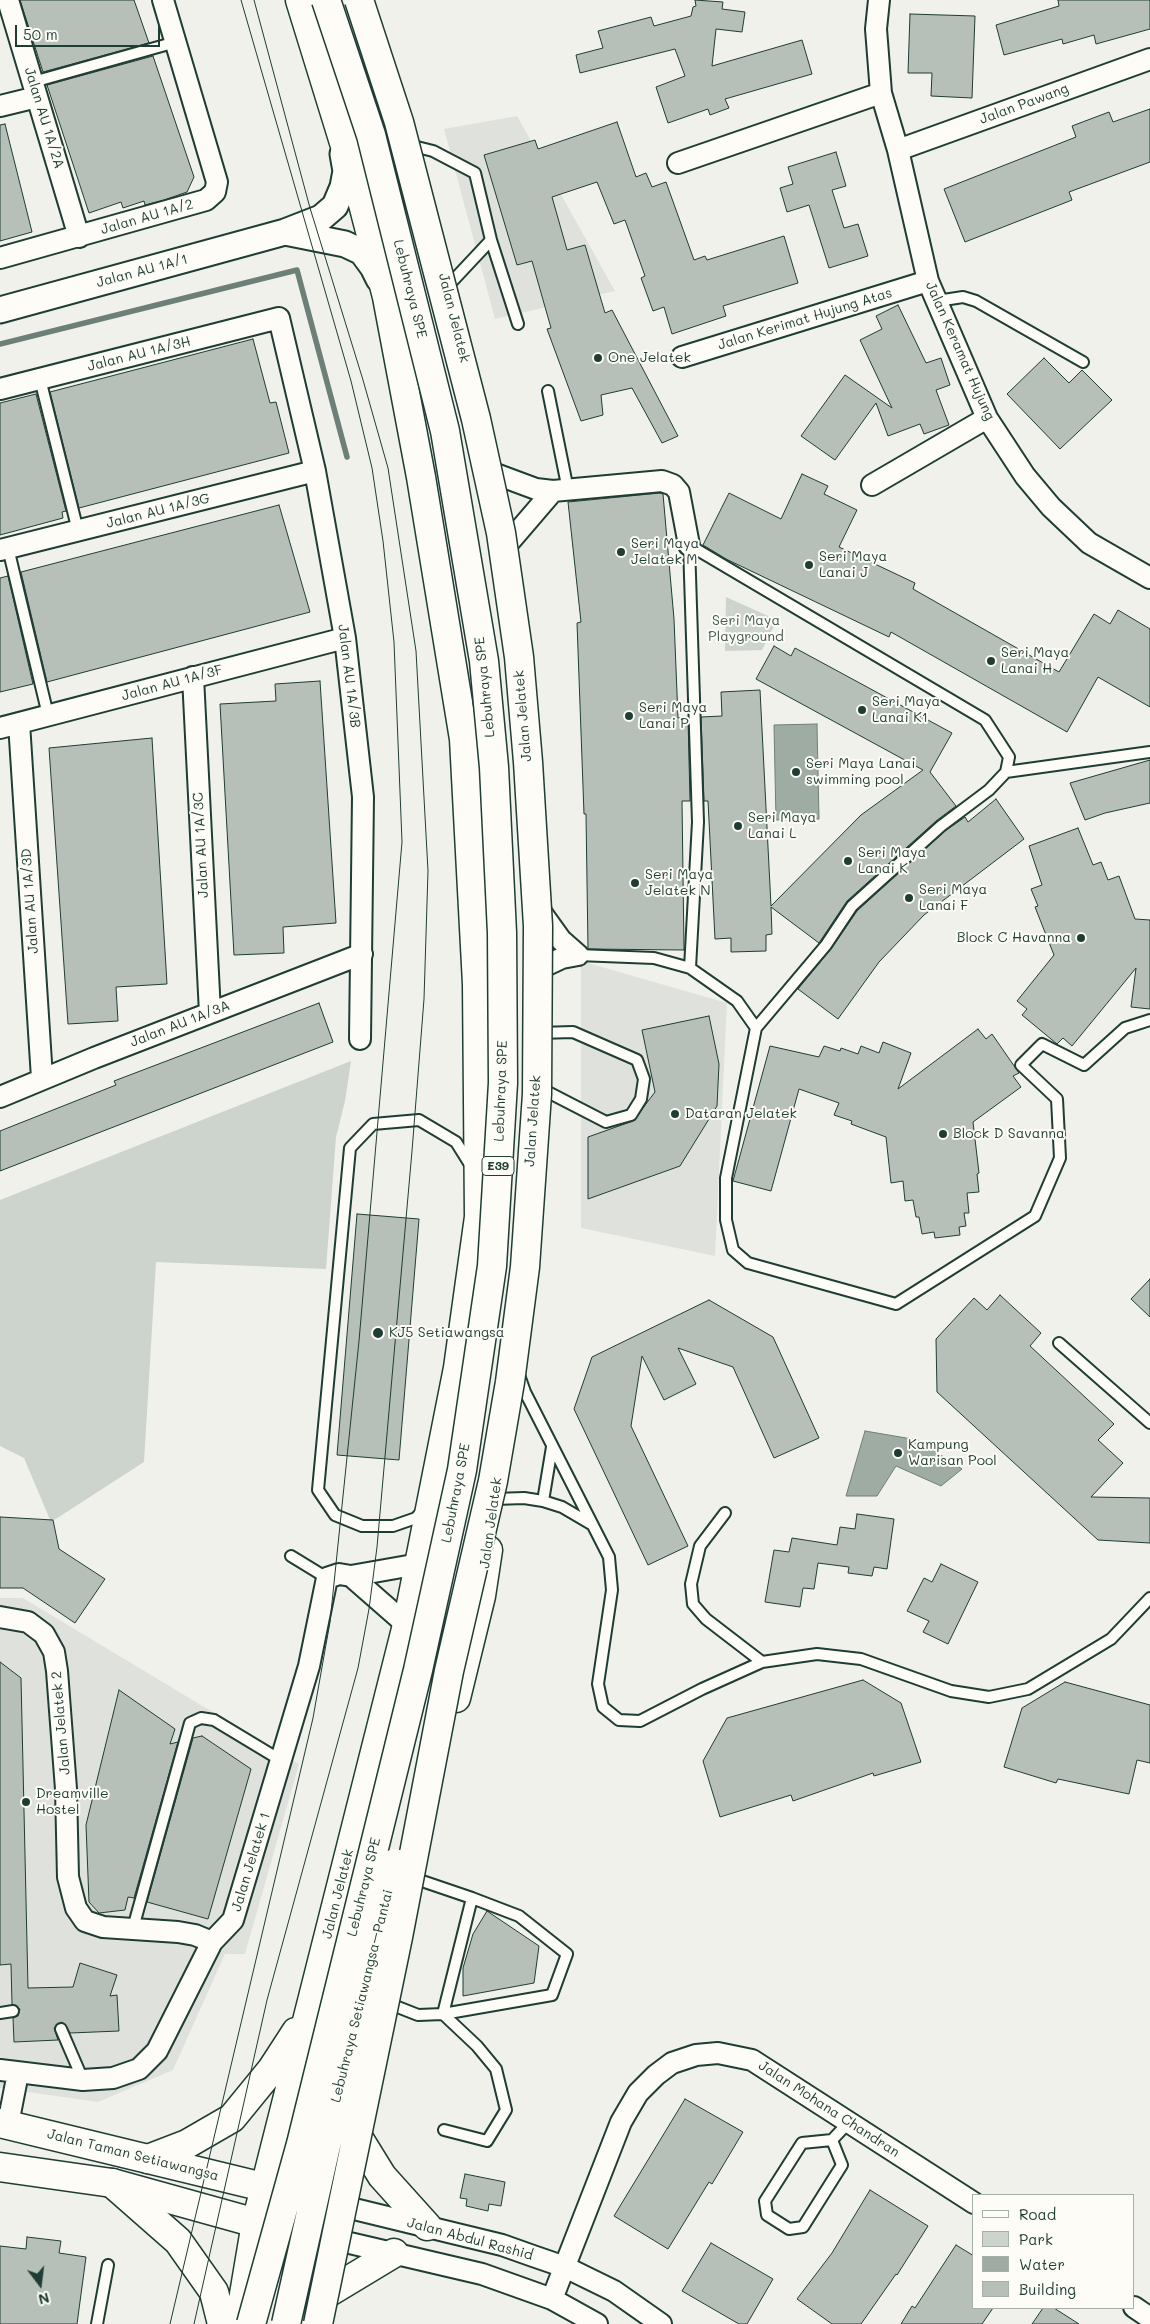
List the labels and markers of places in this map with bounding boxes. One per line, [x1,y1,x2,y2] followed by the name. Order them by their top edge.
[608,350,691,366] place label: One Jelatek
[592,352,604,364] marker: One Jelatek
[631,536,699,568] place label: Seri Maya Jelatek M
[615,546,627,558] marker: Seri Maya Jelatek M
[819,549,887,582] place label: Seri Maya Lanai J
[803,559,815,571] marker: Seri Maya Lanai J
[1001,645,1069,678] place label: Seri Maya Lanai H
[985,655,997,667] marker: Seri Maya Lanai H
[872,694,940,726] place label: Seri Maya Lanai K1
[639,700,707,732] place label: Seri Maya Lanai P
[856,704,868,716] marker: Seri Maya Lanai K1
[623,710,635,722] marker: Seri Maya Lanai P
[806,756,916,789] place label: Seri Maya Lanai swimming pool
[790,766,802,778] marker: Seri Maya Lanai swimming pool
[748,810,816,842] place label: Seri Maya Lanai L
[732,820,744,832] marker: Seri Maya Lanai L
[858,845,926,878] place label: Seri Maya Lanai K
[842,855,854,867] marker: Seri Maya Lanai K
[645,867,713,900] place label: Seri Maya Jelatek N
[629,877,641,889] marker: Seri Maya Jelatek N
[919,882,987,914] place label: Seri Maya Lanai F
[903,892,915,904] marker: Seri Maya Lanai F
[957,930,1071,946] place label: Block C Havanna
[1075,932,1087,944] marker: Block C Havanna
[685,1106,797,1122] place label: Dataran Jelatek
[669,1108,681,1120] marker: Dataran Jelatek
[953,1126,1065,1142] place label: Block D Savanna
[937,1128,949,1140] marker: Block D Savanna
[389,1325,505,1341] place label: KJ5 Setiawangsa
[371,1326,385,1340] marker: KJ5 Setiawangsa
[908,1437,997,1470] place label: Kampung Warisan Pool
[892,1447,904,1459] marker: Kampung Warisan Pool
[36,1786,109,1818] place label: Dreamville Hostel
[20,1796,32,1808] marker: Dreamville Hostel

